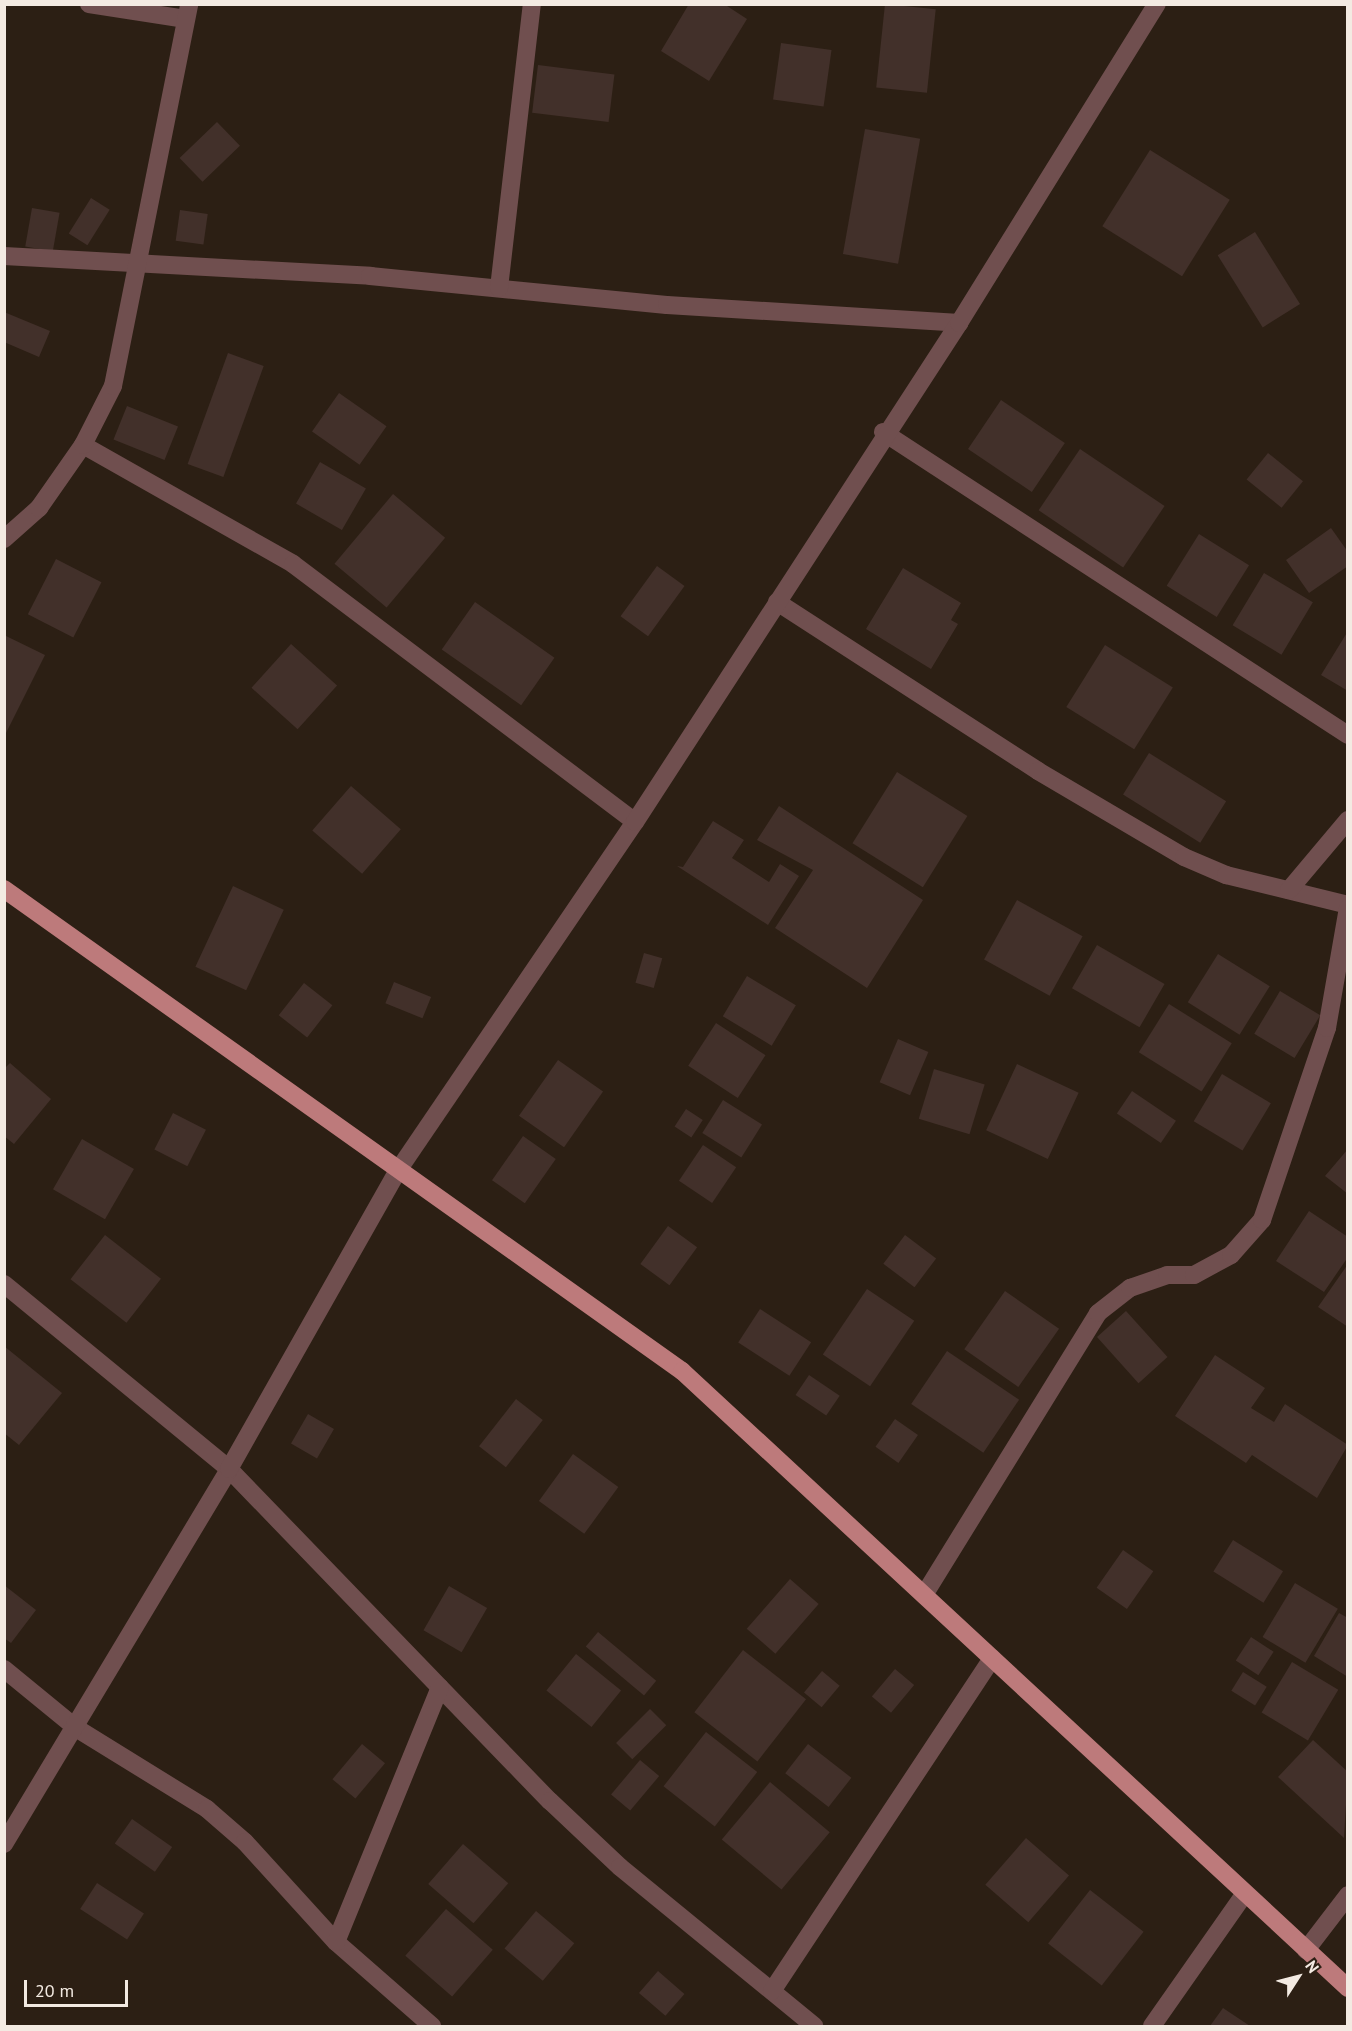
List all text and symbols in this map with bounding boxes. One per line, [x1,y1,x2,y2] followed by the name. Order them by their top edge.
[1268,1947,1328,2007] north arrow
[1301,1956,1324,1977] text: N
[27,1968,130,2006] scale bar
[35,1979,74,2002] text: 20 m

